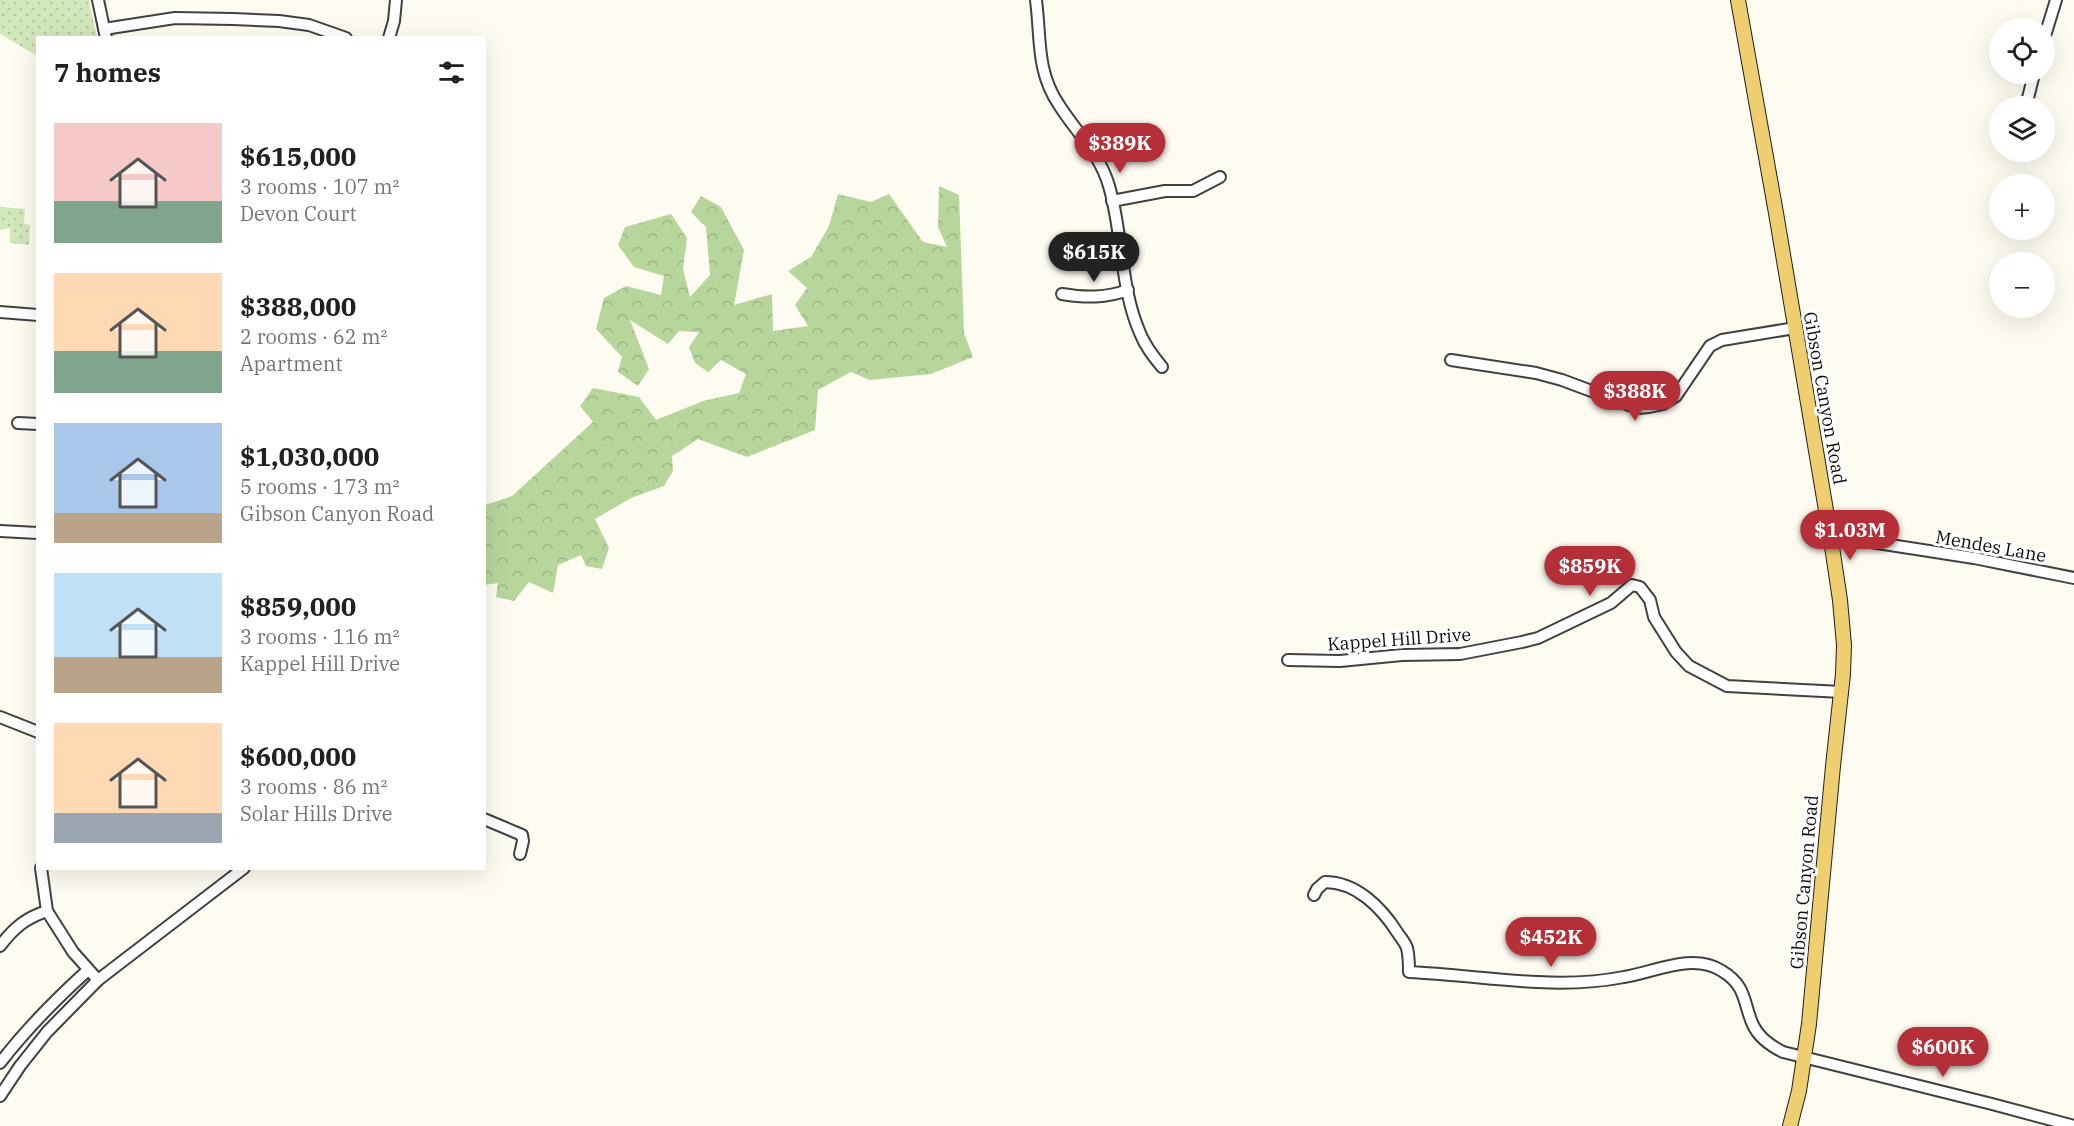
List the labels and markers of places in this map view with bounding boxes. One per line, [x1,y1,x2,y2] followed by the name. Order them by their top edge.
[1078,123,1162,174] pin: $389K
[1052,232,1136,283] pin: $615K
[1593,371,1677,422] pin: $388K
[1801,510,1899,561] pin: $1.03M
[1548,546,1632,597] pin: $859K
[1509,917,1593,968] pin: $452K
[1901,1027,1985,1078] pin: $600K

